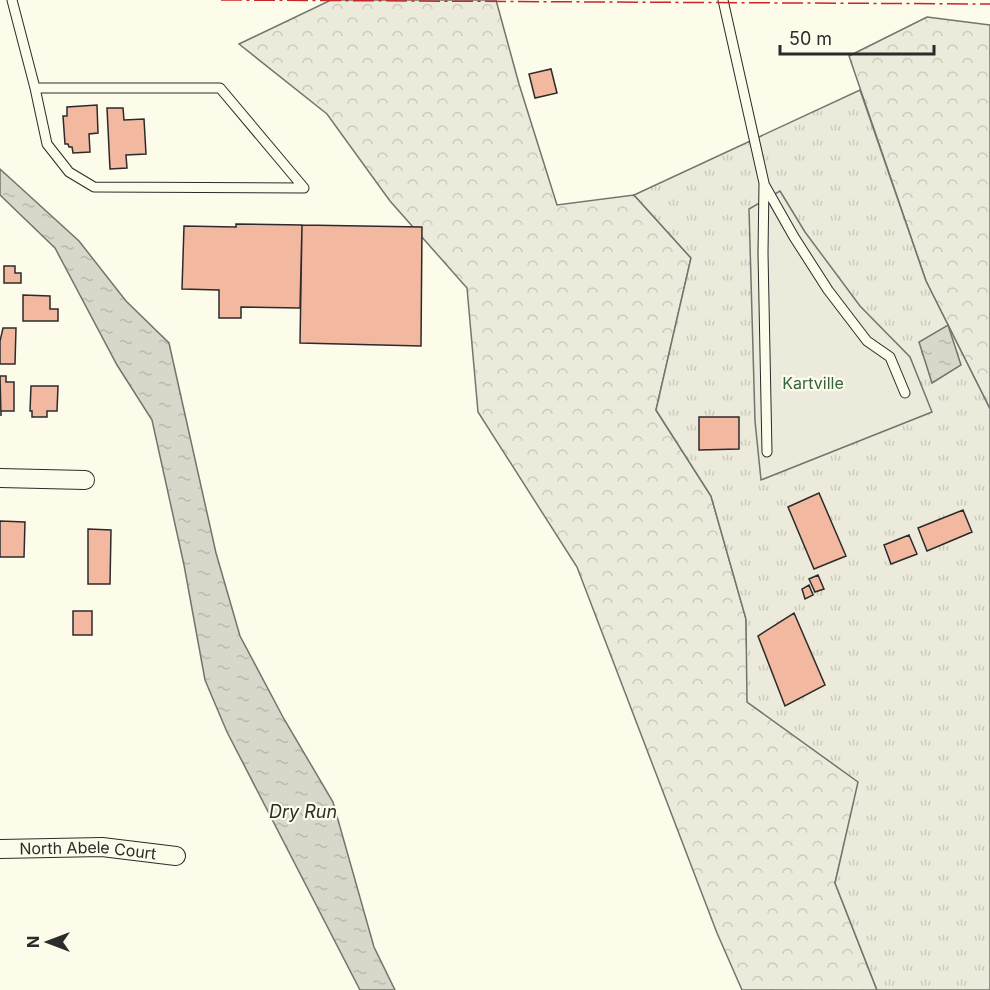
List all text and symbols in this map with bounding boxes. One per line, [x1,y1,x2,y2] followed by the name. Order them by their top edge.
[780,18,934,56] scale bar
[789,28,832,49] text: 50 m
[782,373,844,393] park label: Kartville
[269,801,337,822] water label: Dry Run
[19,837,157,864] street label: North Abele Court
[18,912,78,972] north arrow
[23,936,43,948] text: N

